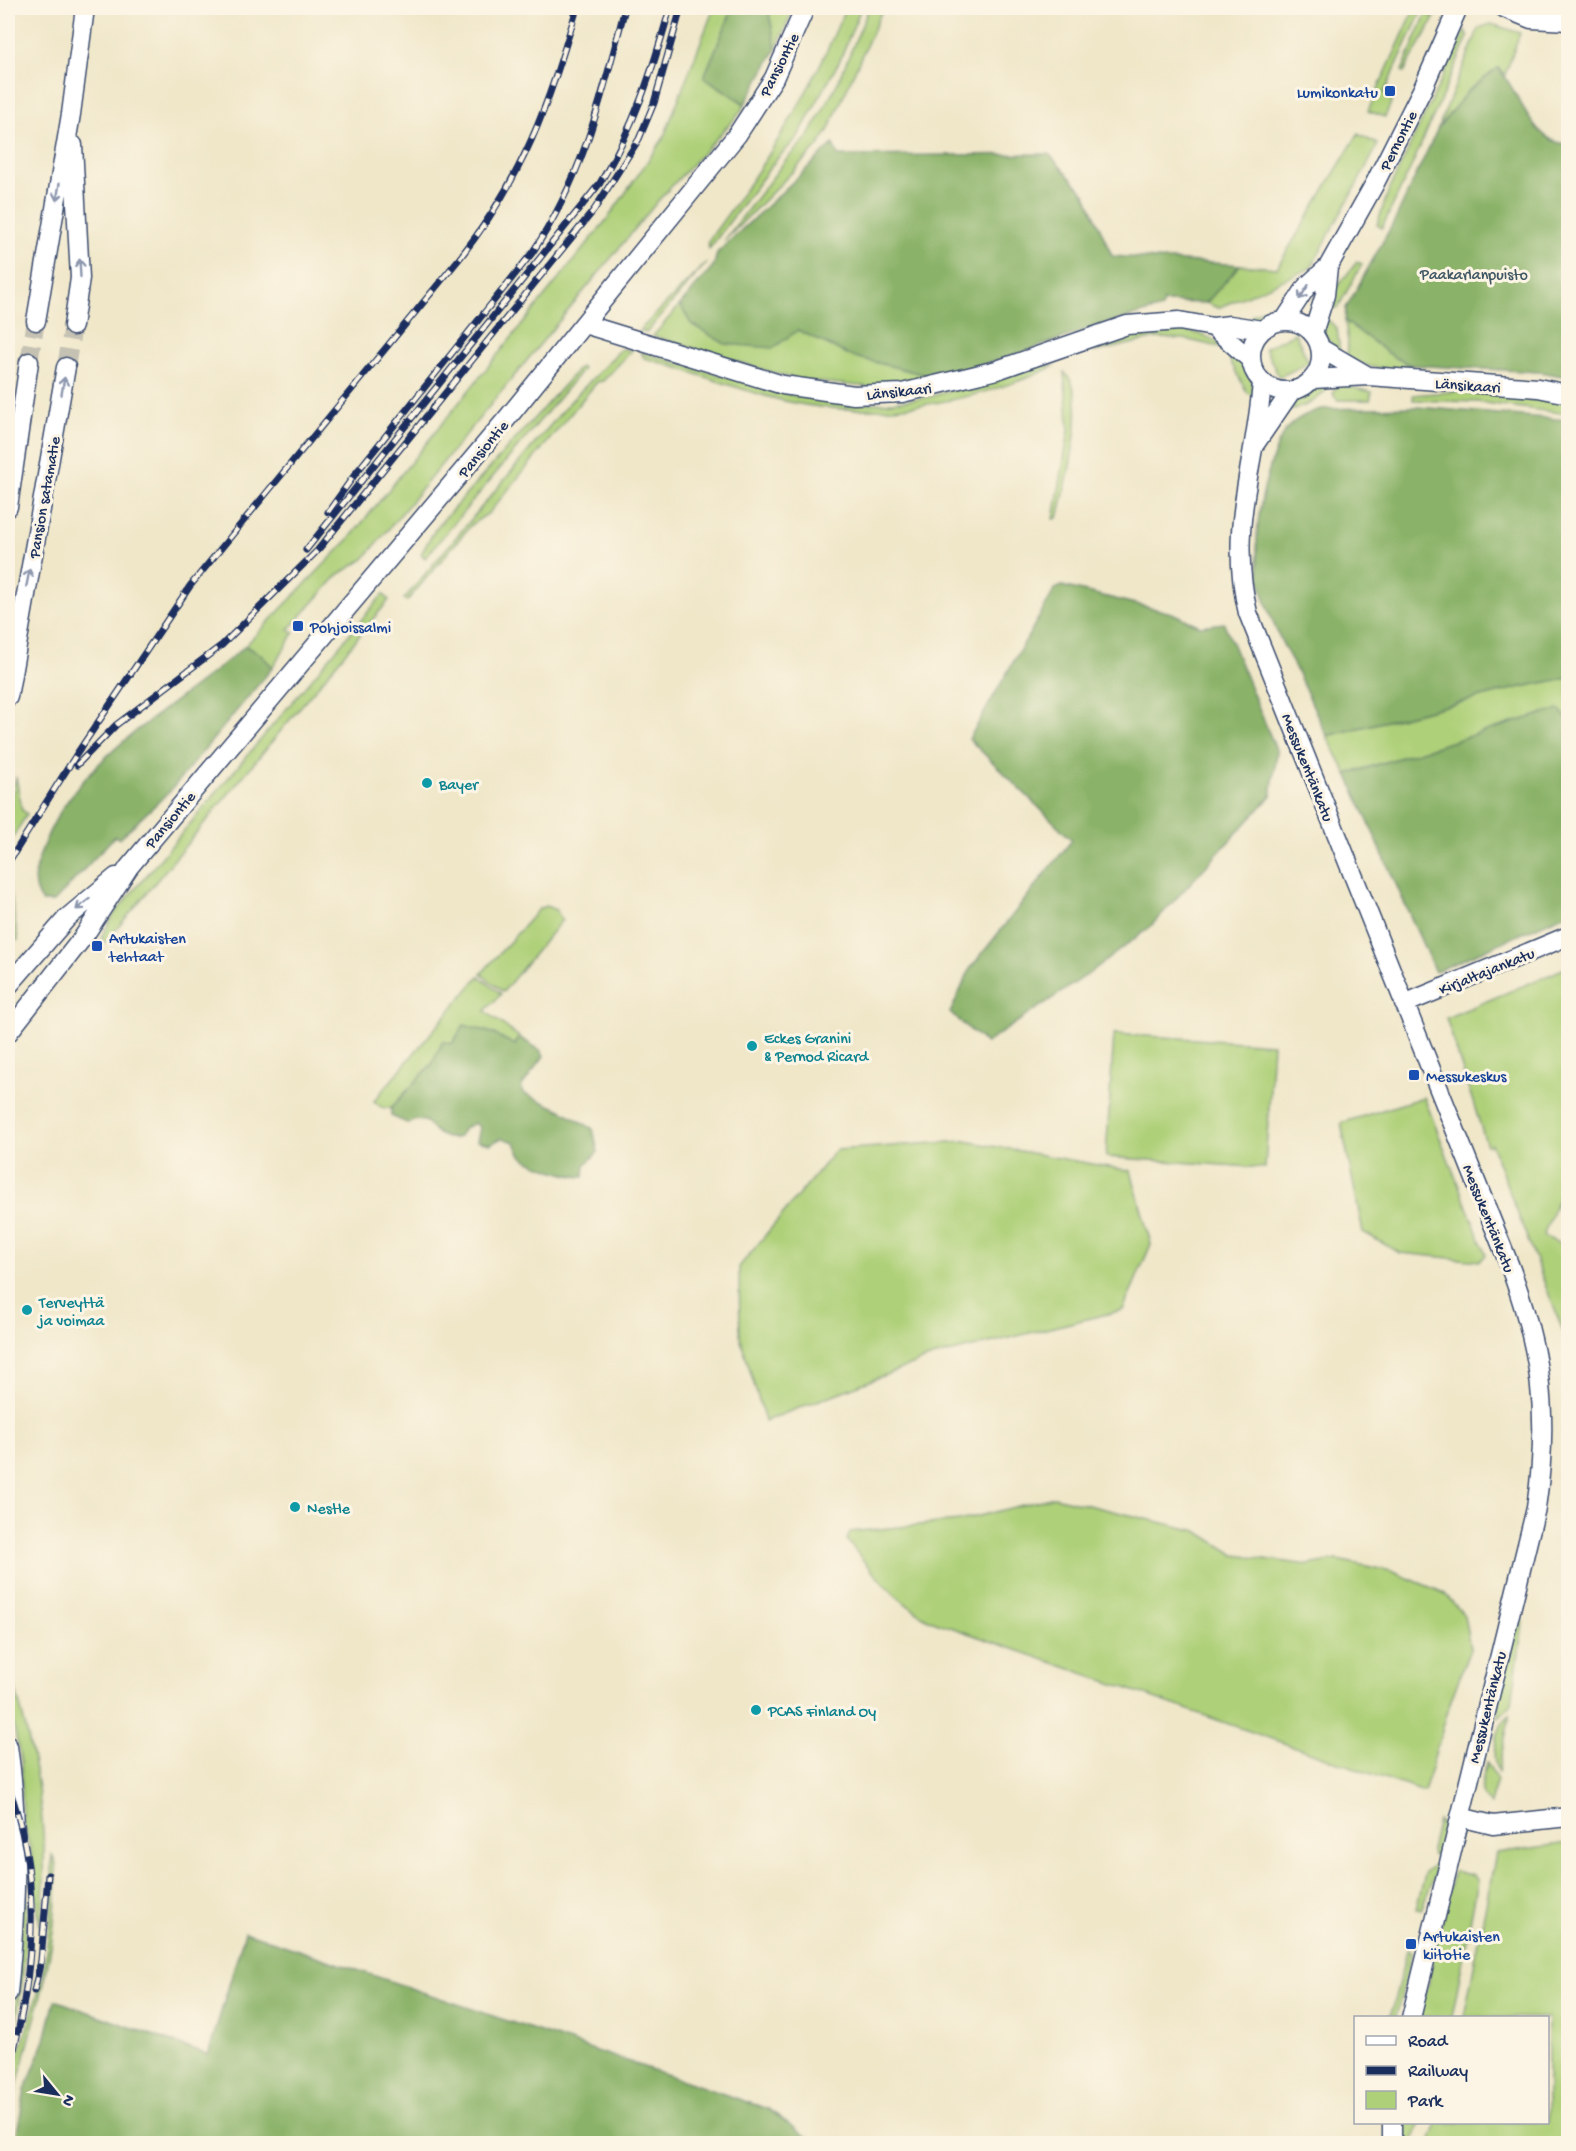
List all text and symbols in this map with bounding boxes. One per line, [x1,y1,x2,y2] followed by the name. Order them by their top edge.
[757,30,806,101] street label: Pansiontie
[1383,84,1397,98] marker: Lumikonkatu
[1297,85,1378,104] place label: Lumikonkatu
[1377,108,1424,176] street label: Pernontie
[52,182,63,201] one-way arrow
[74,258,85,278] one-way arrow
[1419,267,1528,286] park label: Paakarlanpuisto
[1298,284,1310,300] one-way arrow
[58,376,69,396] one-way arrow
[1434,376,1501,399] street label: Länsikaari
[866,381,933,406] street label: Länsikaari
[455,417,515,483] street label: Pansiontie
[26,435,67,561] street label: Pansion satamatie
[23,568,34,588] one-way arrow
[291,619,305,633] marker: Pohjoissalmi
[309,620,391,639] place label: Pohjoissalmi
[1275,712,1336,826] street label: Messukentänkatu
[420,776,434,790] marker: Bayer
[438,777,479,796] place label: Bayer
[142,788,202,854] street label: Pansiontie
[75,898,91,911] one-way arrow
[108,931,186,968] place label: Artukaisten tehtaat
[90,939,104,953] marker: Artukaisten tehtaat
[1437,945,1538,1001] street label: Kirjaltajankatu
[764,1031,870,1068] place label: Eckes Granini & Pernod Ricard
[745,1039,759,1053] marker: Eckes Granini & Pernod Ricard
[1407,1068,1421,1082] marker: Messukeskus
[1426,1069,1508,1088] place label: Messukeskus
[1456,1163,1517,1277] street label: Messukentänkatu
[36,1295,105,1332] place label: Terveyttä ja voimaa
[20,1303,34,1317] marker: Terveyttä ja voimaa
[288,1500,302,1514] marker: Nestle
[307,1501,351,1520] place label: Nestle
[1466,1649,1513,1766] street label: Messukentänkatu
[749,1703,763,1717] marker: PCAS Finland Oy
[767,1704,876,1723] place label: PCAS Finland Oy
[1423,1929,1500,1966] place label: Artukaisten kiitotie
[1404,1937,1418,1951] marker: Artukaisten kiitotie
[1354,2016,1549,2124] legend
[1408,2032,1449,2053] text: Road
[1408,2062,1468,2083] text: Railway
[27,2064,87,2124] north arrow
[56,2090,78,2109] text: N
[1407,2092,1444,2113] text: Park

